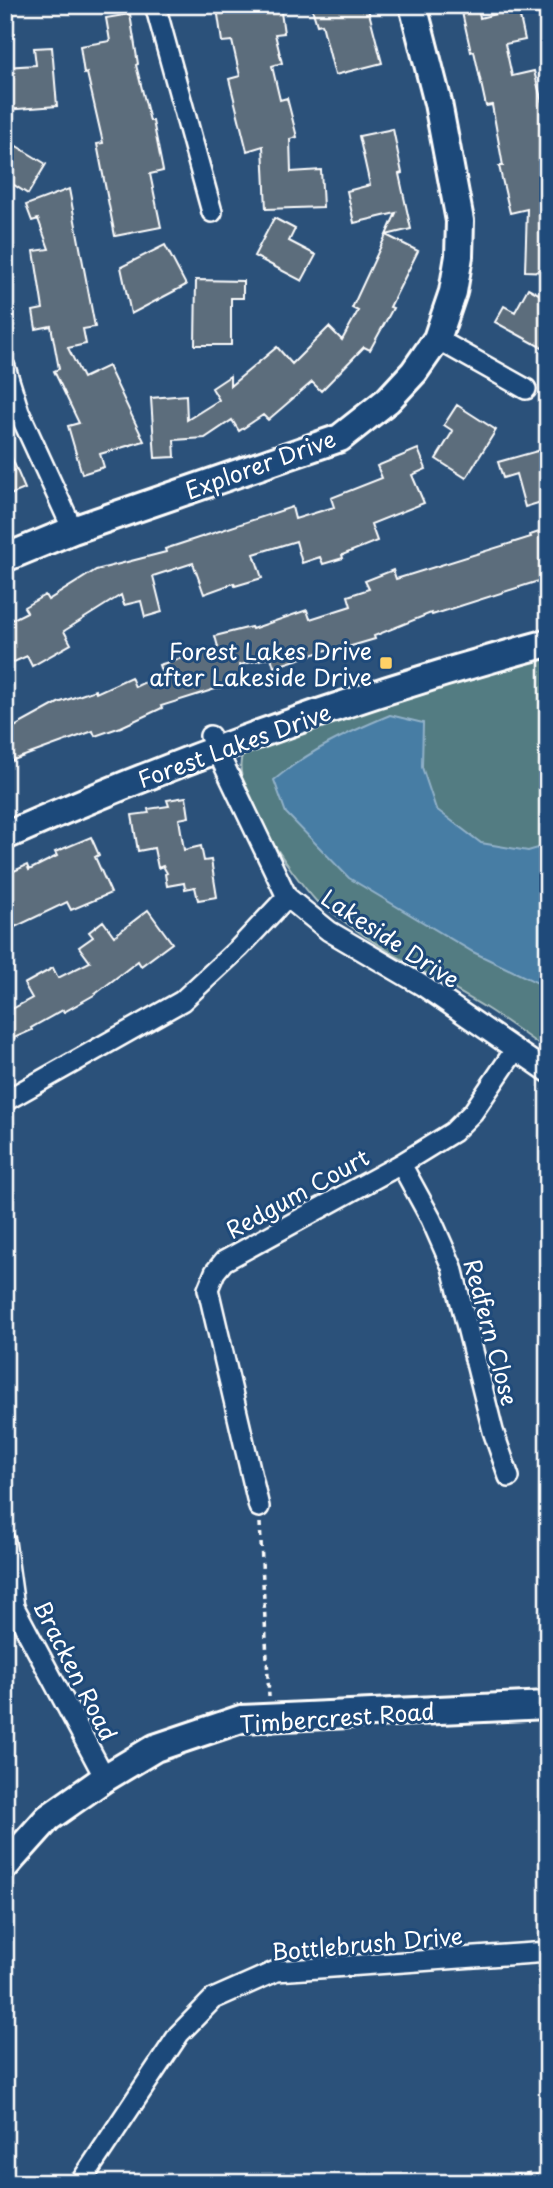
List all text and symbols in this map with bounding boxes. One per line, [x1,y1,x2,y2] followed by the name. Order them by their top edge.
[180,421,340,507] street label: Explorer Drive
[149,633,372,694] place label: Forest Lakes Drive after Lakeside Drive
[378,655,394,671] marker: Forest Lakes Drive after Lakeside Drive
[132,694,336,796] street label: Forest Lakes Drive
[315,880,467,996] street label: Lakeside Drive
[219,1139,375,1247] street label: Redgum Court
[456,1255,528,1409] street label: Redfern Close
[25,1593,127,1747] street label: Bracken Road
[238,1693,436,1741] street label: Timbercrest Road
[270,1917,464,1969] street label: Bottlebrush Drive

